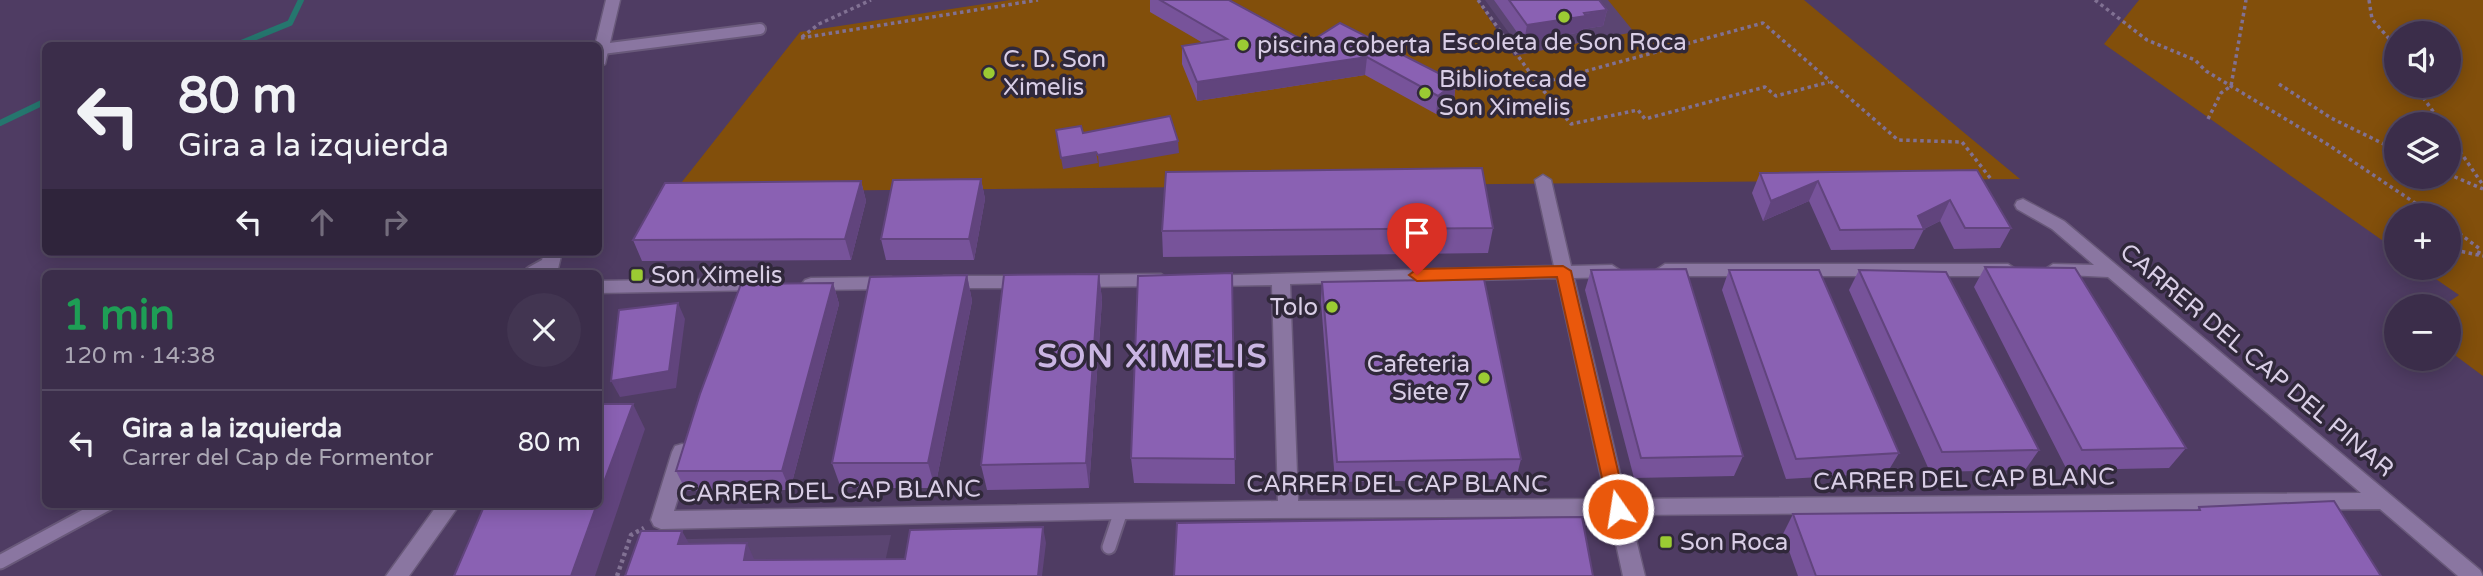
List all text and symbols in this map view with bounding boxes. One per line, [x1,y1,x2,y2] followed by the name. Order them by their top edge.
[1556,9,1572,25] marker: Escoleta de Son Roca
[2384,21,2461,371] map controls
[2384,21,2461,98] button: sound
[1441,28,1687,57] place label: Escoleta de Son Roca
[1257,31,1431,60] place label: piscina coberta
[1235,37,1251,53] marker: piscina coberta
[1003,45,1106,102] place label: C. D. Son Ximelis
[981,65,997,81] marker: C. D. Son Ximelis
[1439,65,1587,122] place label: Biblioteca de Son Ximelis
[178,67,297,126] text: 80 m
[63,70,154,161] icon: left
[1417,85,1433,101] marker: Biblioteca de Son Ximelis
[2384,112,2461,189] button: layers
[178,127,449,165] text: Gira a la izquierda
[230,203,268,241] icon: left
[303,203,341,241] icon: ahead
[376,203,414,241] icon: right
[1387,203,1447,275] pin
[2384,203,2461,280] button: +
[1398,214,1436,252] icon: arrive
[2114,237,2399,483] street label: CARRER DEL CAP DEL PINAR
[651,261,782,290] place label: Son Ximelis
[629,267,645,283] marker: Son Ximelis
[63,290,175,341] text: 1 min
[507,293,581,367] button: close
[1270,293,1318,322] place label: Tolo
[2384,294,2461,371] button: −
[1324,299,1340,315] marker: Tolo
[1038,338,1268,376] district label: SON XIMELIS
[63,342,215,370] text: 120 m · 14:38
[1367,350,1470,407] place label: Cafeteria Siete 7
[1476,370,1492,386] marker: Cafeteria Siete 7
[122,413,342,444] text: Gira a la izquierda
[63,424,101,462] icon: left
[518,427,581,458] text: 80 m
[122,444,433,472] text: Carrer del Cap de Formentor
[1813,462,2115,497] street label: CARRER DEL CAP BLANC
[1246,470,1548,499] street label: CARRER DEL CAP BLANC
[1581,472,1655,546] position arrow
[679,474,981,509] street label: CARRER DEL CAP BLANC
[1680,528,1788,557] place label: Son Roca
[1658,534,1674,550] marker: Son Roca

